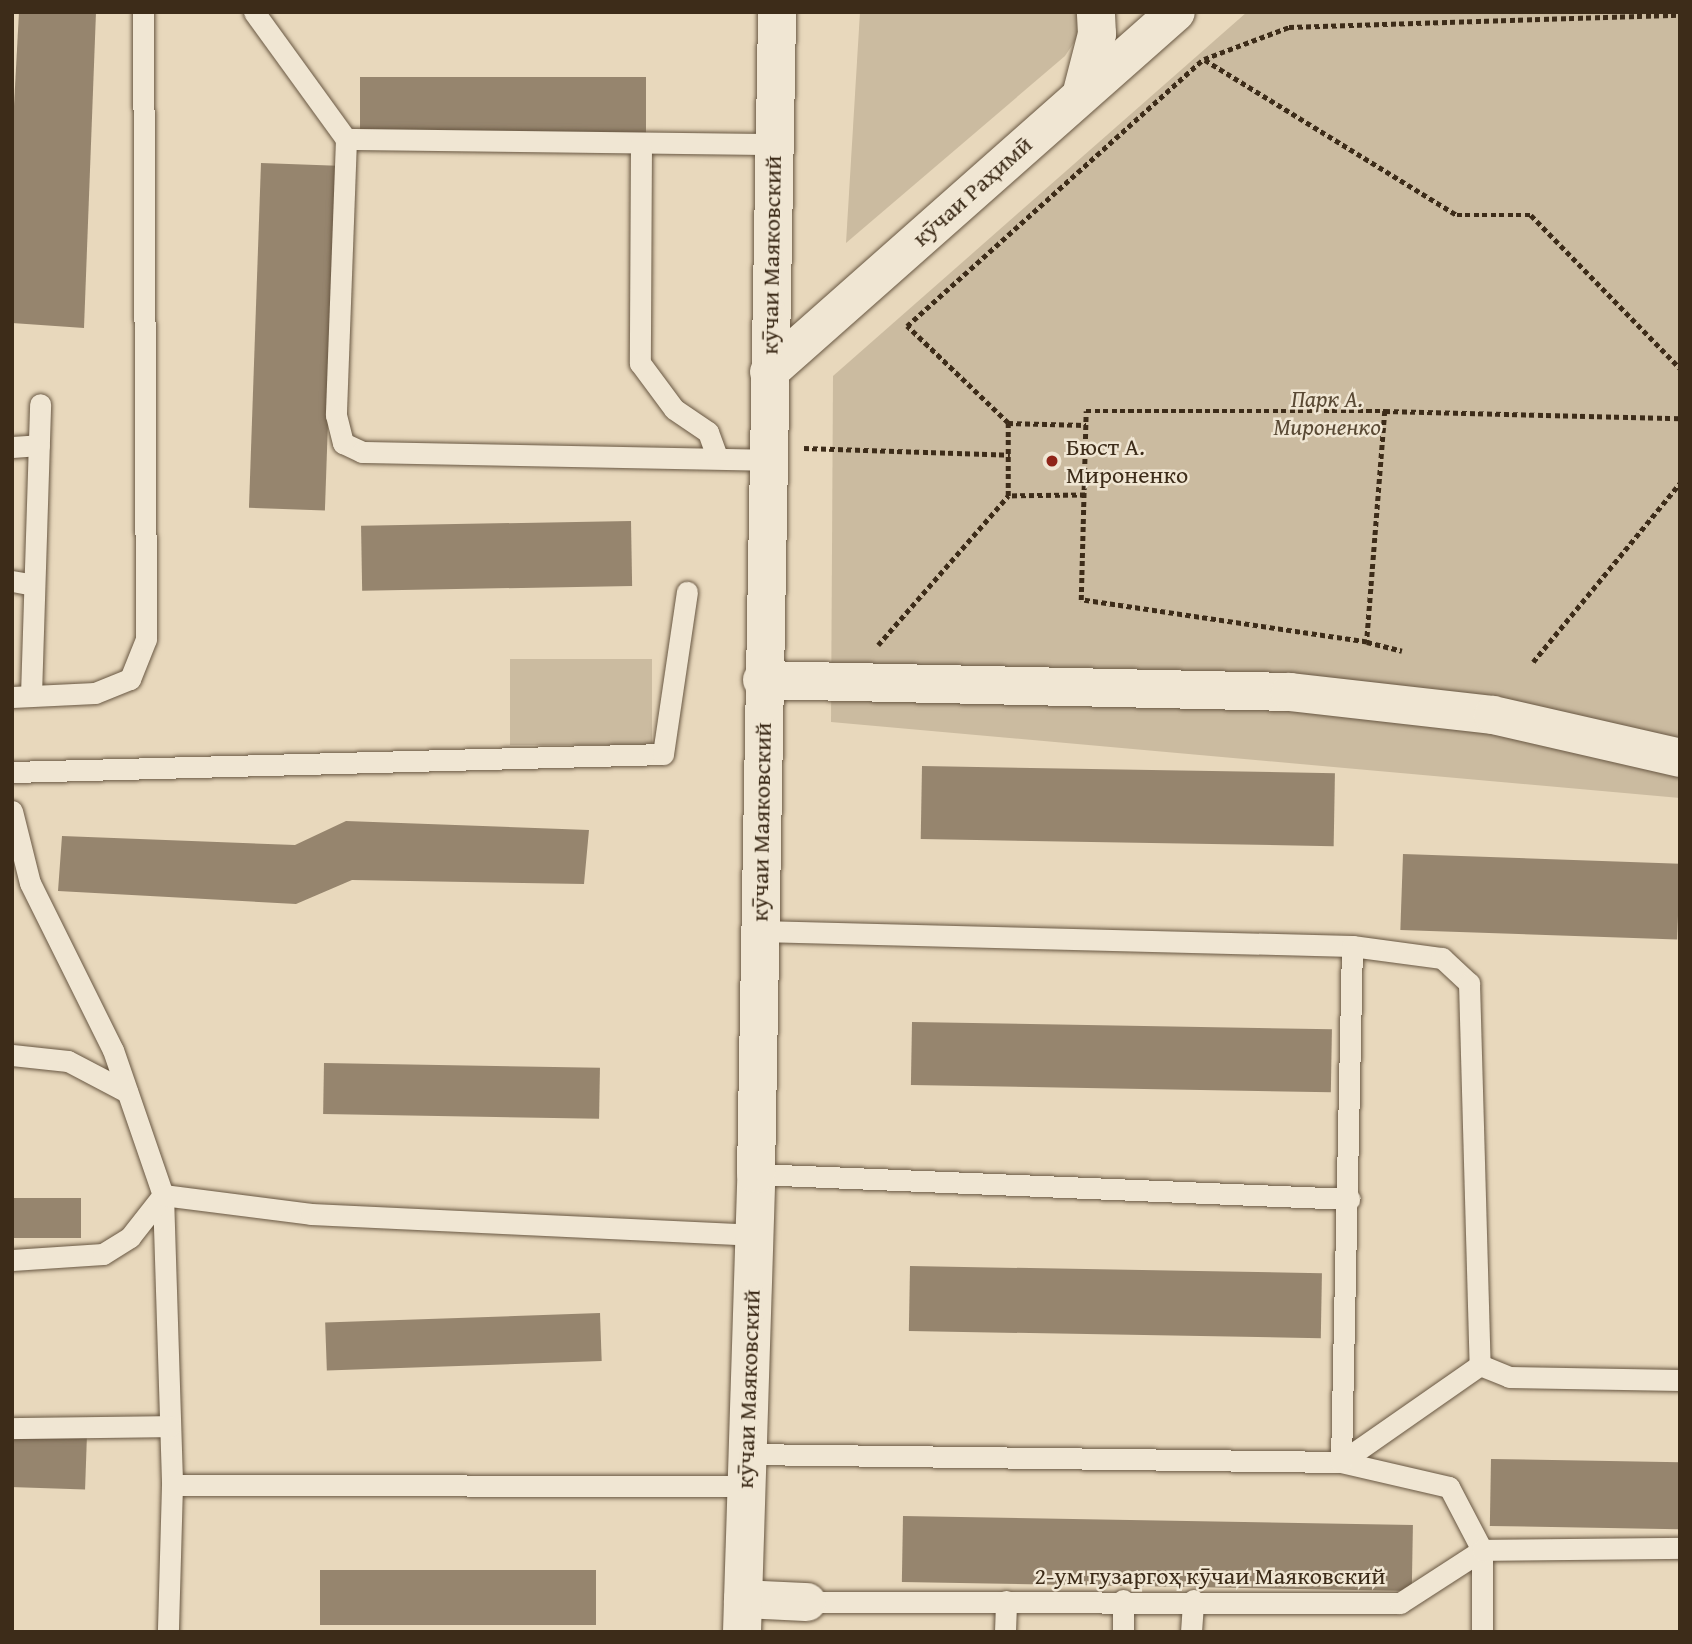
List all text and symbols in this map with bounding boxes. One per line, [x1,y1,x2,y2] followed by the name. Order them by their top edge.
[906,130,1038,252] street label: кӯчаи Раҳимӣ
[755,155,787,355] street label: кӯчаи Маяковский
[1273,385,1381,441] park label: Парк А. Мироненко
[1066,433,1188,489] place label: Бюст А. Мироненко
[1044,453,1060,469] marker: Бюст А. Мироненко
[745,722,777,922] street label: кӯчаи Маяковский
[730,1289,766,1489] street label: кӯчаи Маяковский
[1034,1562,1386,1590] street label: 2-ум гузаргоҳ кӯчаи Маяковский

